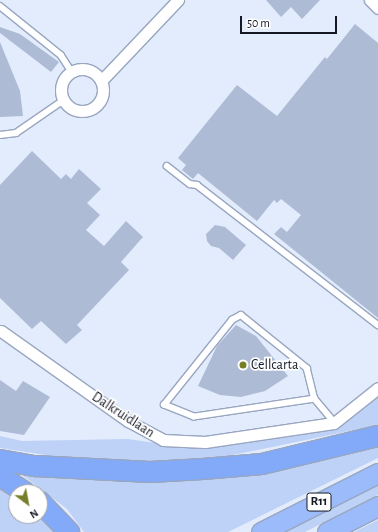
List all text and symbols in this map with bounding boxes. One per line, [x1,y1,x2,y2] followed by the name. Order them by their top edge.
[242,8,339,34] scale bar
[247,17,270,29] text: 50 m
[251,357,298,373] place label: Cellcarta
[238,360,248,370] marker: Cellcarta
[89,389,157,441] street label: Dalkruidlaan
[8,484,48,524] north arrow
[306,491,332,513] road number: R11
[28,507,40,520] text: N

